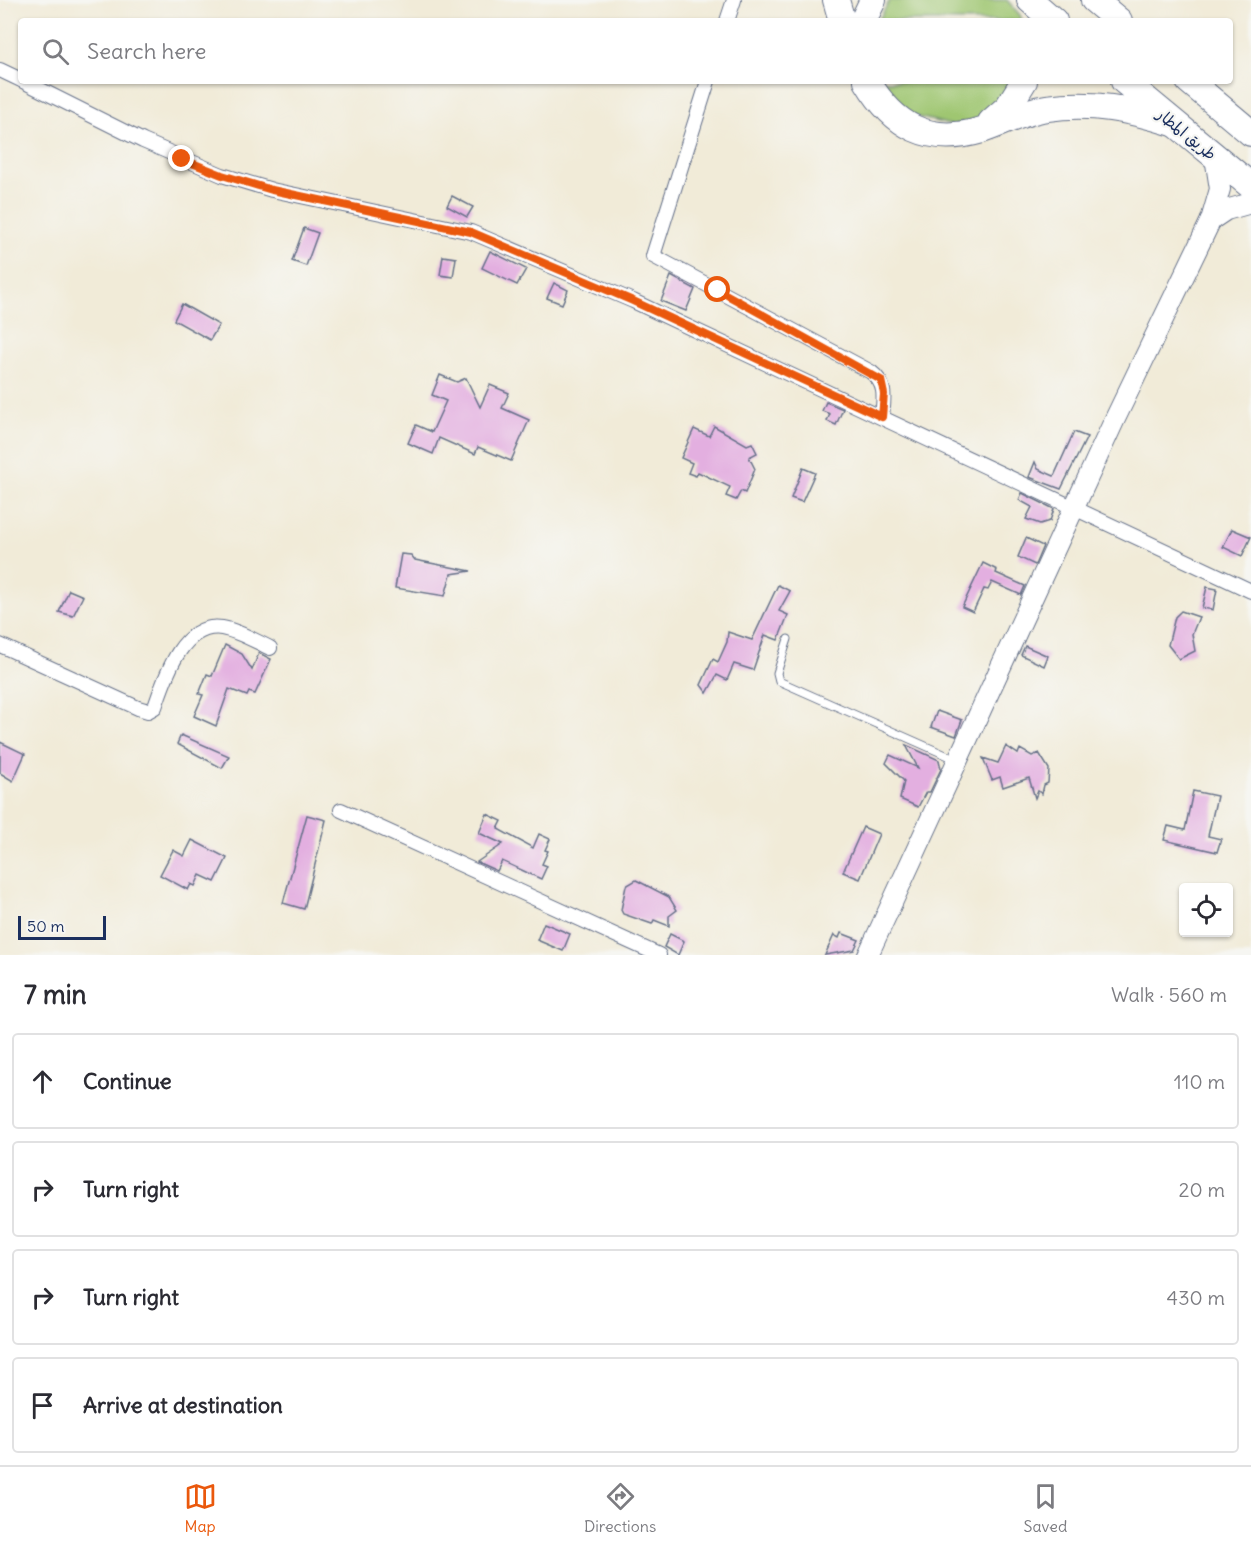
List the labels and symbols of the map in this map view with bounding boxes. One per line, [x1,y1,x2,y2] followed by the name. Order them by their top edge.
[1152,103,1221,164] street label: طريق المطار
[168,145,194,171] route end
[704,276,730,302] route start
[18,913,106,941] scale bar

